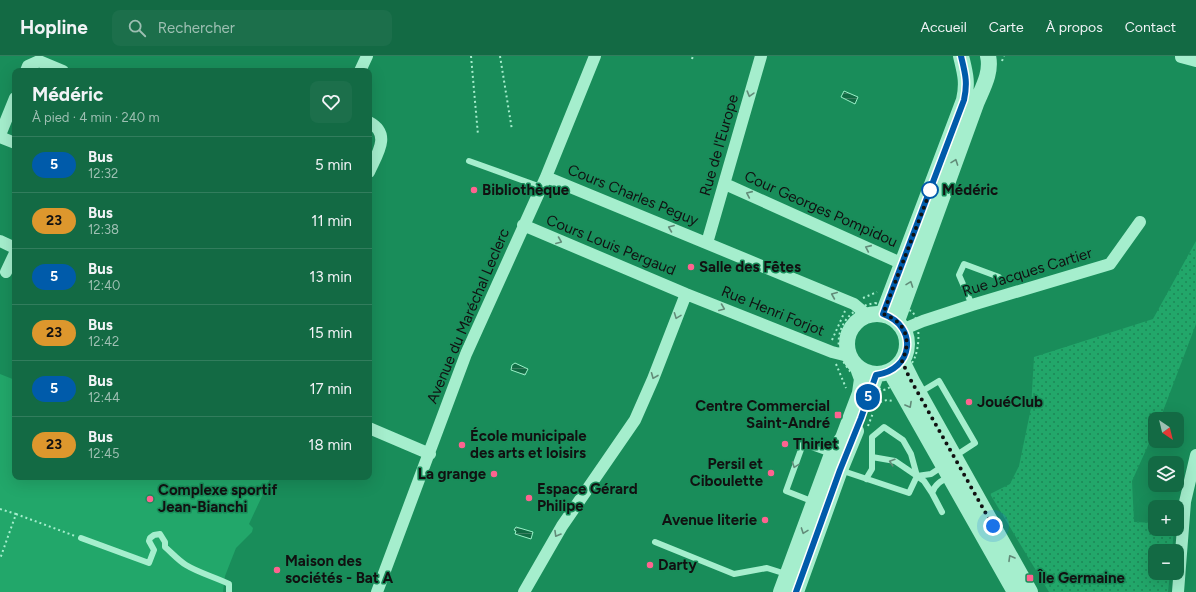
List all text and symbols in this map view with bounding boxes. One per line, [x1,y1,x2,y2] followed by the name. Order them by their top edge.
[112,10,392,46] search box
[20,16,88,39] text: Hopline
[126,17,148,39] icon: search
[158,19,235,37] text: Rechercher
[921,19,967,36] text: Accueil
[989,19,1024,36] text: Carte
[1046,19,1103,36] text: À propos
[1125,19,1176,36] text: Contact
[310,81,352,123] button: heart
[32,83,103,106] text: Médéric
[746,90,755,97] one-way arrow
[696,92,742,198] street label: Rue de l'Europe
[32,110,159,125] text: À pied · 4 min · 240 m
[88,148,113,166] text: Bus
[50,156,58,173] text: 5
[315,156,352,174] text: 5 min
[951,159,959,166] one-way arrow
[565,161,701,230] street label: Cours Charles Peguy
[88,166,118,181] text: 12:32
[742,167,900,251] street label: Cour Georges Pompidou
[482,181,570,199] place label: Bibliothèque
[921,181,939,199] marker: Médéric
[942,181,998,199] place label: Médéric
[469,185,479,195] marker: Bibliothèque
[746,191,753,199] one-way arrow
[88,204,113,222] text: Bus
[544,211,678,279] street label: Cours Louis Pergaud
[46,212,62,229] text: 23
[311,212,352,230] text: 11 min
[88,222,119,237] text: 12:38
[668,224,675,232] one-way arrow
[423,226,513,406] street label: Avenue du Maréchal Leclerc
[556,236,563,244] one-way arrow
[960,244,1094,300] street label: Rue Jacques Cartier
[864,245,872,253] one-way arrow
[699,258,801,276] place label: Salle des Fêtes
[88,260,113,278] text: Bus
[686,262,696,272] marker: Salle des Fêtes
[50,268,58,285] text: 5
[309,268,352,286] text: 13 min
[88,278,120,293] text: 12:40
[905,280,913,287] one-way arrow
[719,282,828,340] street label: Rue Henri Forjot
[830,292,838,300] one-way arrow
[719,304,726,312] one-way arrow
[674,313,682,320] one-way arrow
[88,316,113,334] text: Bus
[46,324,62,341] text: 23
[309,324,352,342] text: 15 min
[88,334,119,349] text: 12:42
[88,372,113,390] text: Bus
[651,372,659,379] one-way arrow
[50,380,58,397] text: 5
[309,380,352,398] text: 17 min
[855,384,881,410] line badge: 5
[864,388,872,405] text: 5
[88,390,120,405] text: 12:44
[977,393,1043,411] place label: JouéClub
[695,397,831,432] place label: Centre Commercial Saint-André
[964,397,974,407] marker: JouéClub
[905,401,912,408] one-way arrow
[833,410,843,420] marker: Centre Commercial Saint-André
[1148,412,1184,448] north arrow
[1148,412,1184,580] map controls
[470,427,587,462] place label: École municipale des arts et loisirs
[88,428,113,446] text: Bus
[793,435,838,453] place label: Thiriet
[46,436,62,453] text: 23
[308,436,352,454] text: 18 min
[780,439,790,449] marker: Thiriet
[457,440,467,450] marker: École municipale des arts et loisirs
[88,446,119,461] text: 12:45
[690,455,764,490] place label: Persil et Ciboulette
[1148,456,1184,492] button: layers
[889,458,896,467] one-way arrow
[792,462,800,469] one-way arrow
[418,465,487,483] place label: La grange
[766,468,776,478] marker: Persil et Ciboulette
[489,469,499,479] marker: La grange
[537,480,638,515] place label: Espace Gérard Philipe
[158,481,277,516] place label: Complexe sportif Jean-Bianchi
[524,493,534,503] marker: Espace Gérard Philipe
[145,494,155,504] marker: Complexe sportif Jean-Bianchi
[1148,500,1184,536] button: +
[662,511,758,529] place label: Avenue literie
[760,515,770,525] marker: Avenue literie
[983,516,1003,536] your location
[800,527,808,534] one-way arrow
[555,530,562,537] one-way arrow
[1148,544,1184,580] button: −
[285,552,393,587] place label: Maison des sociétés - Bat A
[1009,555,1016,562] one-way arrow
[658,556,697,574] place label: Darty
[645,560,655,570] marker: Darty
[272,565,282,575] marker: Maison des sociétés - Bat A
[1037,569,1126,587] place label: Île Germaine
[1025,573,1035,583] marker: Île Germaine

